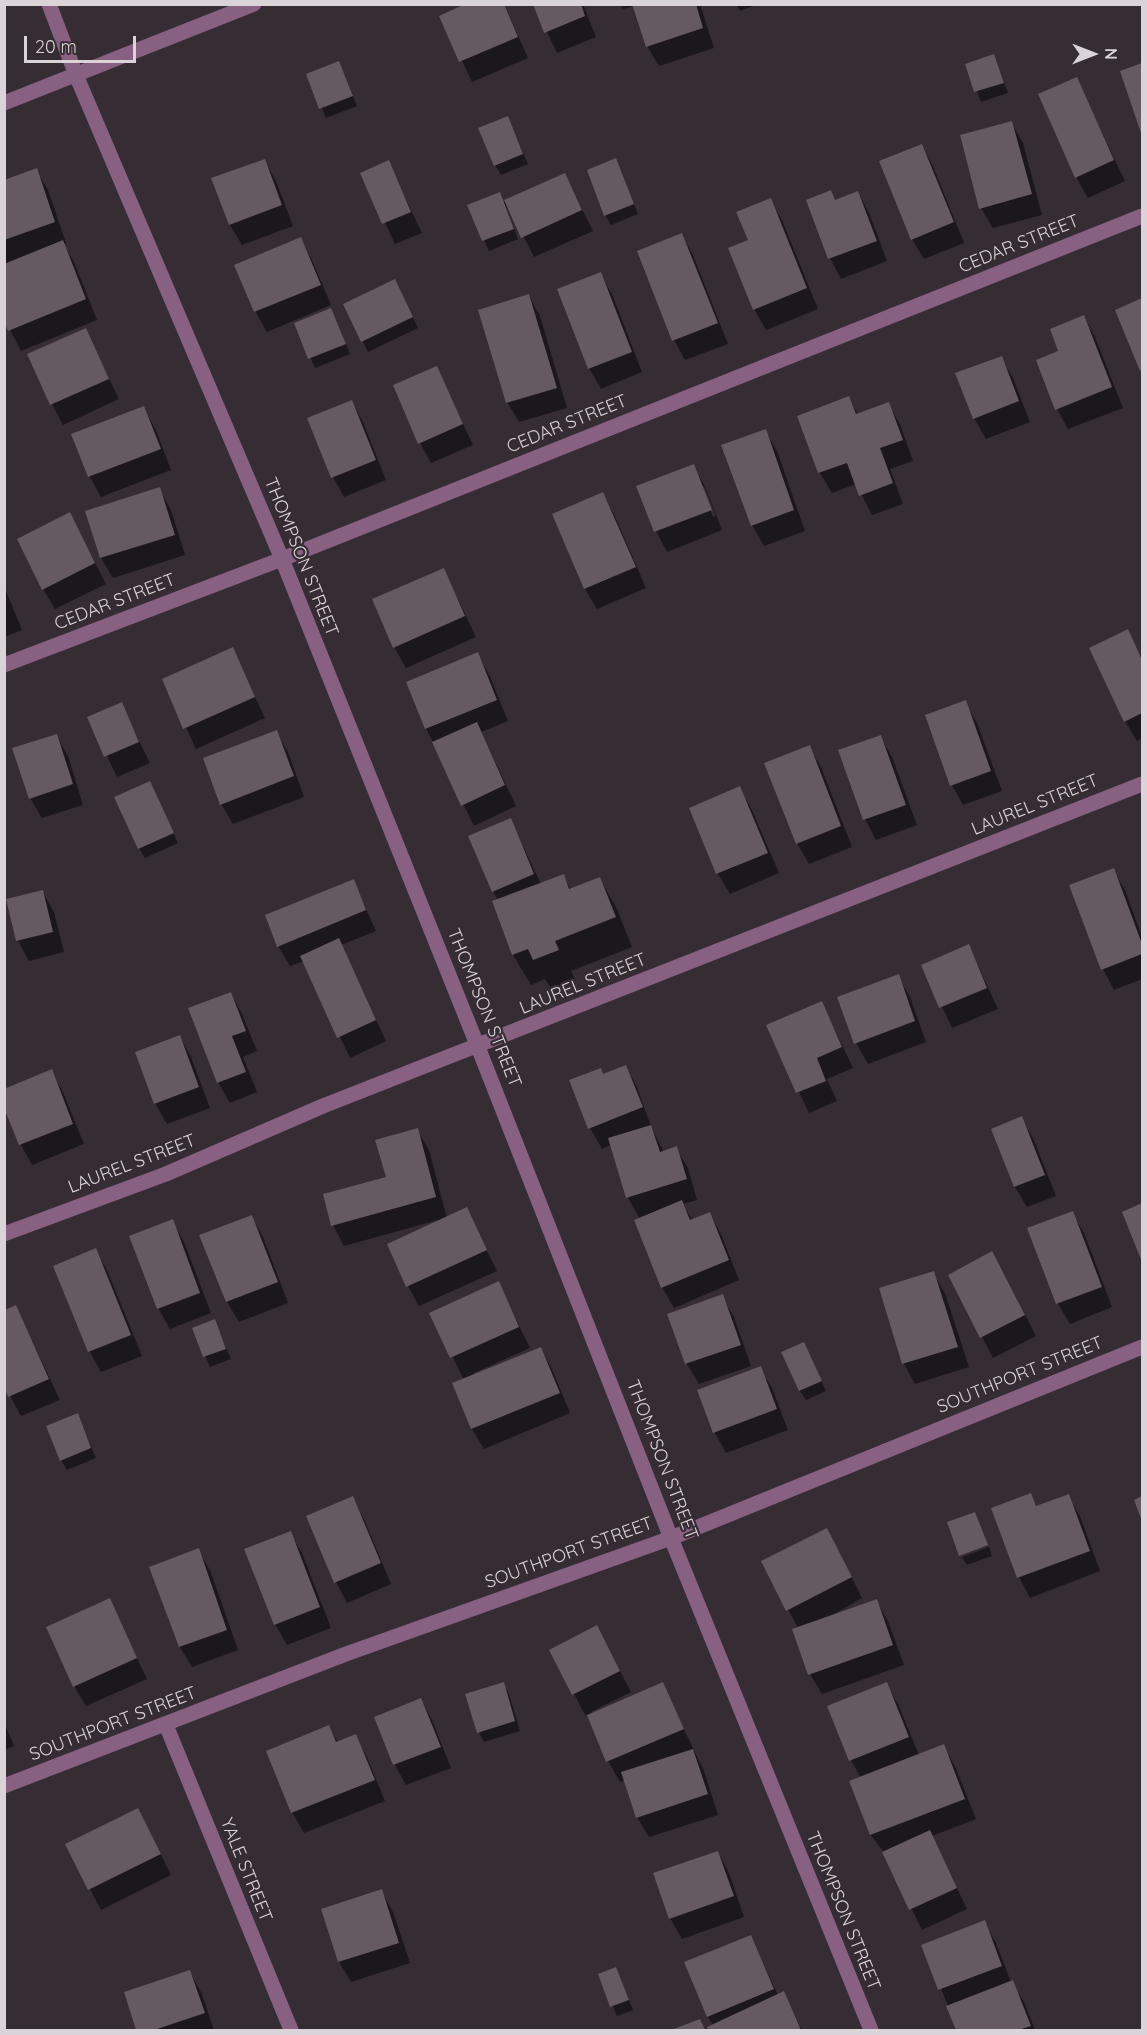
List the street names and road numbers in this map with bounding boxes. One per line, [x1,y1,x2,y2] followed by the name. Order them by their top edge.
[956,210,1082,278] street label: CEDAR STREET
[504,390,630,458] street label: CEDAR STREET
[259,474,343,640] street label: THOMPSON STREET
[51,569,179,635] street label: CEDAR STREET
[968,770,1102,840] street label: LAUREL STREET
[442,925,526,1091] street label: THOMPSON STREET
[516,949,650,1019] street label: LAUREL STREET
[65,1130,199,1198] street label: LAUREL STREET
[934,1332,1106,1418] street label: SOUTHPORT STREET
[622,1377,702,1543] street label: THOMPSON STREET
[482,1513,656,1593] street label: SOUTHPORT STREET
[26,1682,200,1766] street label: SOUTHPORT STREET
[215,1815,277,1925] street label: YALE STREET
[801,1828,885,1994] street label: THOMPSON STREET

